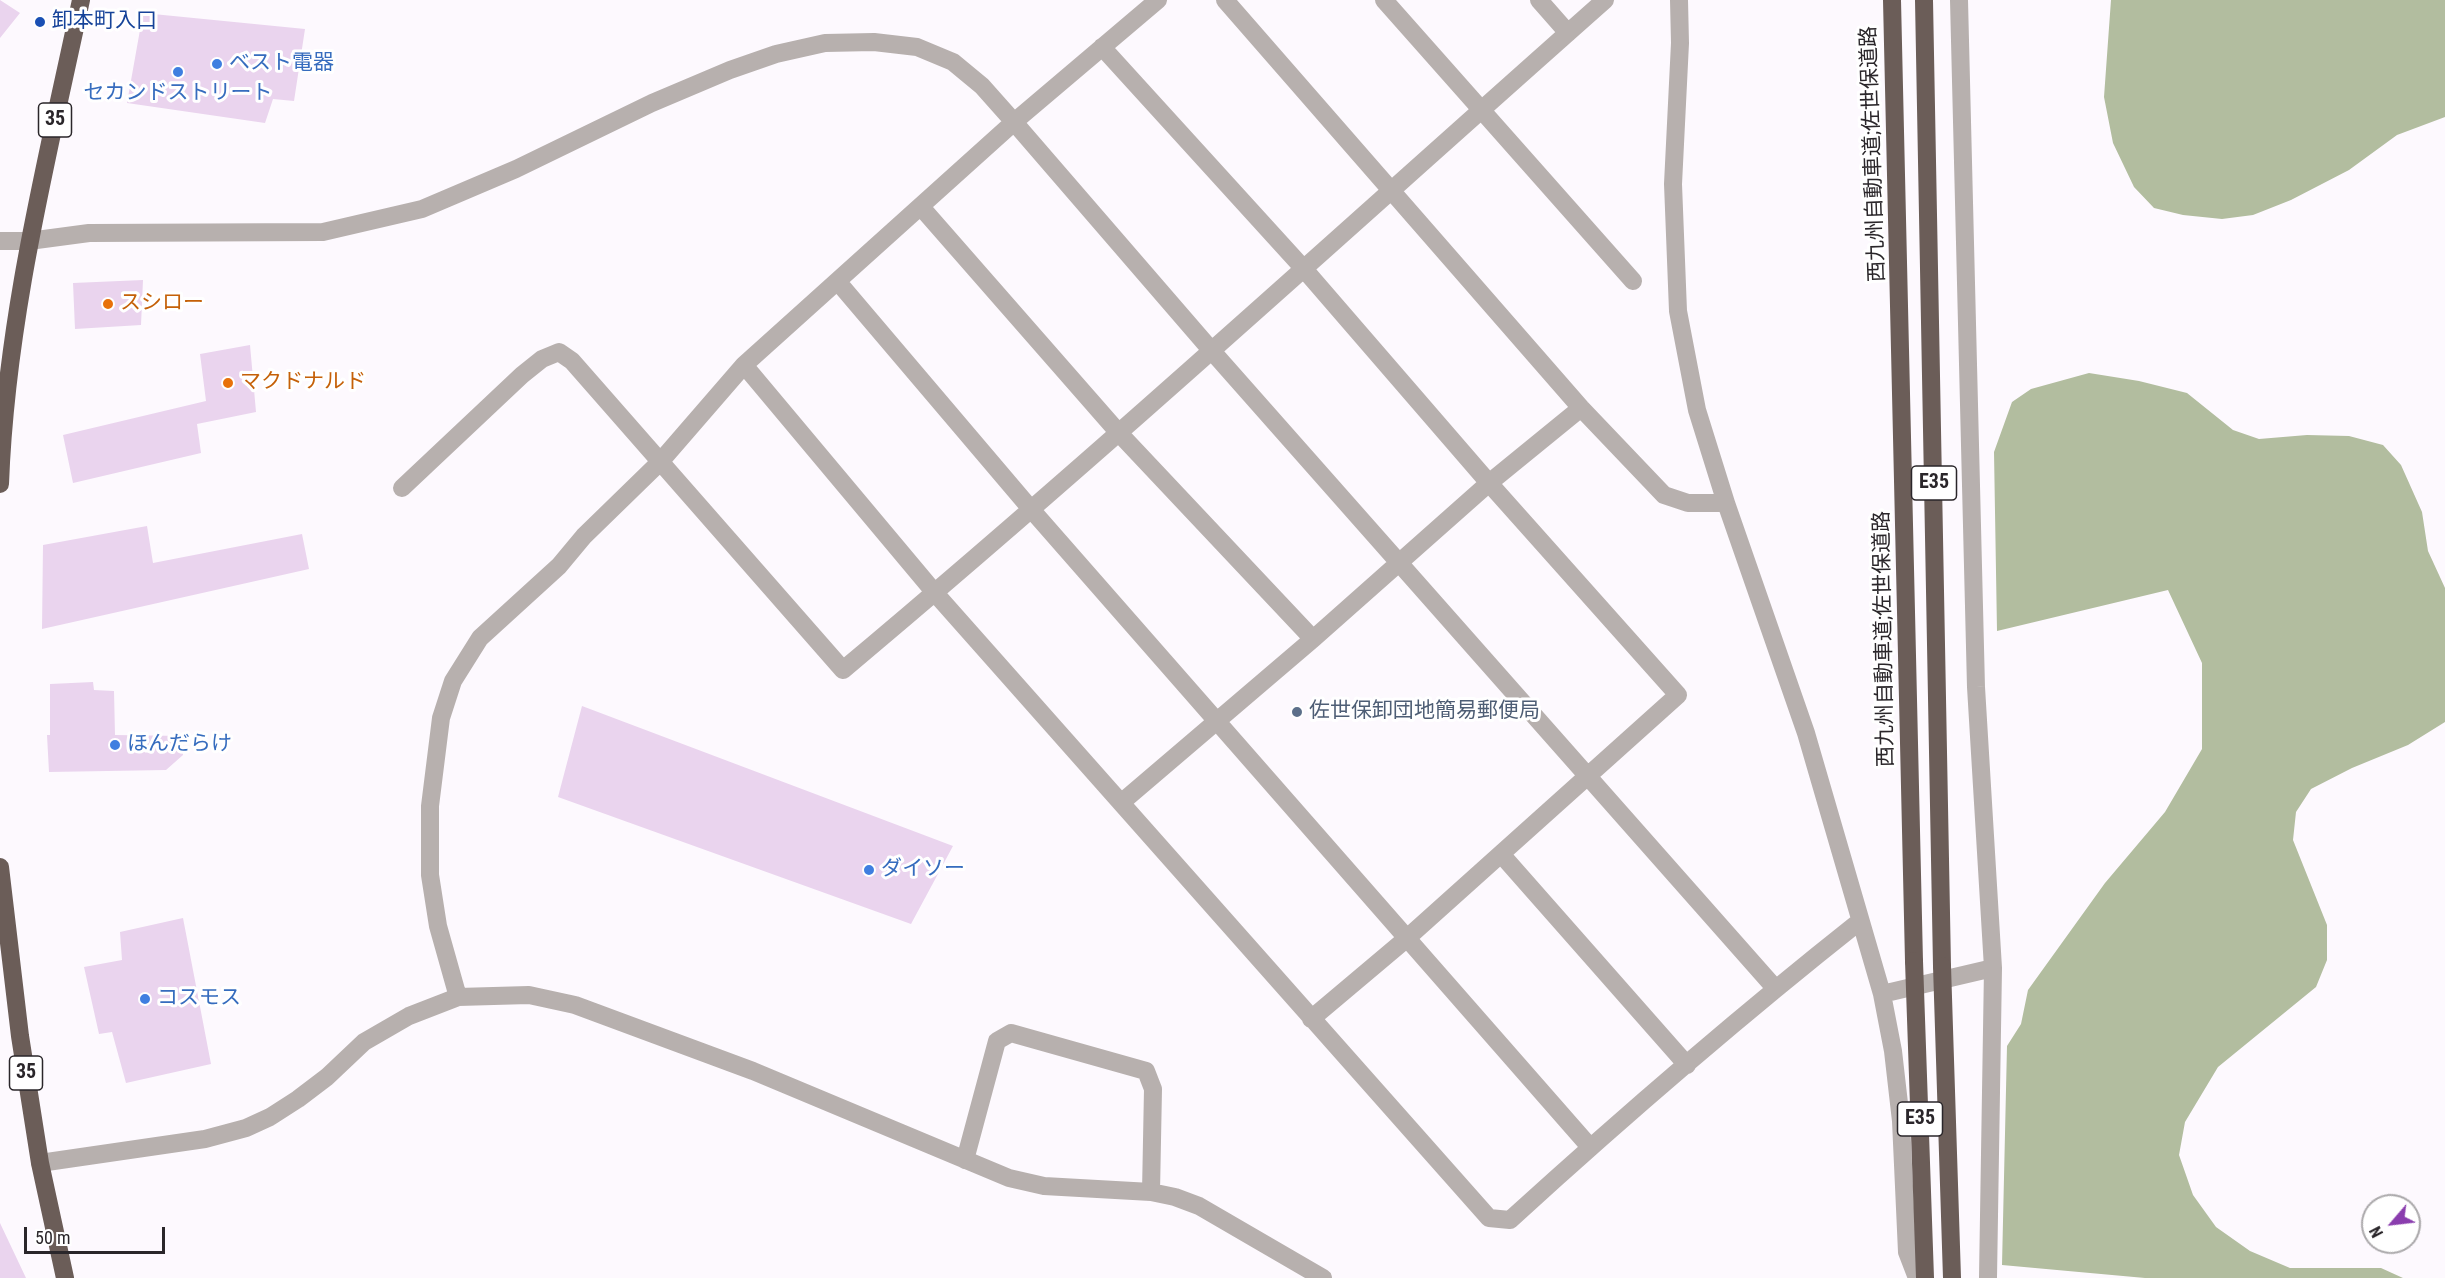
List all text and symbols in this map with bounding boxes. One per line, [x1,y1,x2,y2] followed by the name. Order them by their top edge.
[52,9,157,35] place label: 卸本町入口
[33,15,47,29] marker: 卸本町入口
[1857,26,1891,282] street label: 西九州自動車道;佐世保道路
[229,51,334,77] place label: ベスト電器
[210,57,224,71] marker: ベスト電器
[171,65,185,79] marker: セカンドストリート
[84,81,272,107] place label: セカンドストリート
[38,103,72,137] road number: 35
[120,291,204,317] place label: スシロー
[101,297,115,311] marker: スシロー
[240,370,366,396] place label: マクドナルド
[221,376,235,390] marker: マクドナルド
[1912,466,1956,500] road number: E35
[1870,511,1900,767] street label: 西九州自動車道;佐世保道路
[1309,699,1540,725] place label: 佐世保卸団地簡易郵便局
[1290,705,1304,719] marker: 佐世保卸団地簡易郵便局
[127,732,232,758] place label: ほんだらけ
[108,738,122,752] marker: ほんだらけ
[881,857,965,883] place label: ダイソー
[862,863,876,877] marker: ダイソー
[157,986,241,1012] place label: コスモス
[138,992,152,1006] marker: コスモス
[9,1056,42,1090] road number: 35
[1898,1102,1942,1136] road number: E35
[2361,1194,2421,1254] north arrow
[27,1215,168,1253] scale bar
[2366,1223,2387,1241] text: N
[35,1227,70,1248] text: 50 m

